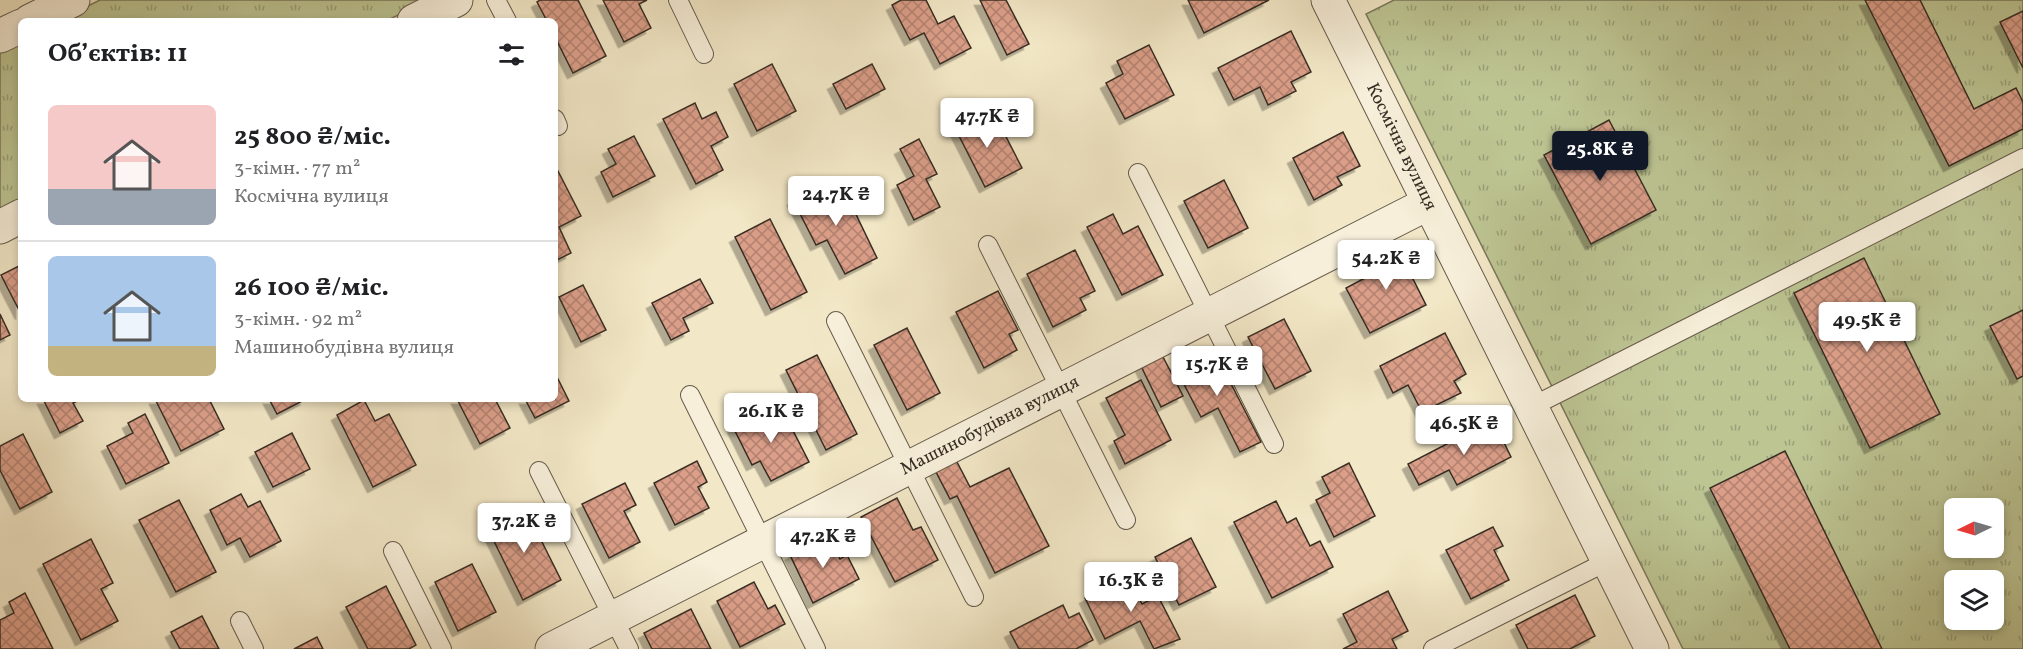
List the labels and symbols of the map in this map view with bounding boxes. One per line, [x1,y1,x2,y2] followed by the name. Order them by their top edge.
[1359,79,1443,215] street label: Космічна вулиця
[932,98,1042,149] pin: 47.7K ₴
[1545,131,1655,182] pin: 25.8K ₴
[781,176,891,227] pin: 24.7K ₴
[1331,240,1441,291] pin: 54.2K ₴
[1812,302,1922,353] pin: 49.5K ₴
[1162,346,1272,397] pin: 15.7K ₴
[896,370,1084,482] street label: Машинобудівна вулиця
[716,393,826,444] pin: 26.1K ₴
[1409,405,1519,456] pin: 46.5K ₴
[1944,498,2004,558] north arrow
[469,503,579,554] pin: 37.2K ₴
[768,518,878,569] pin: 47.2K ₴
[1076,562,1186,613] pin: 16.3K ₴

